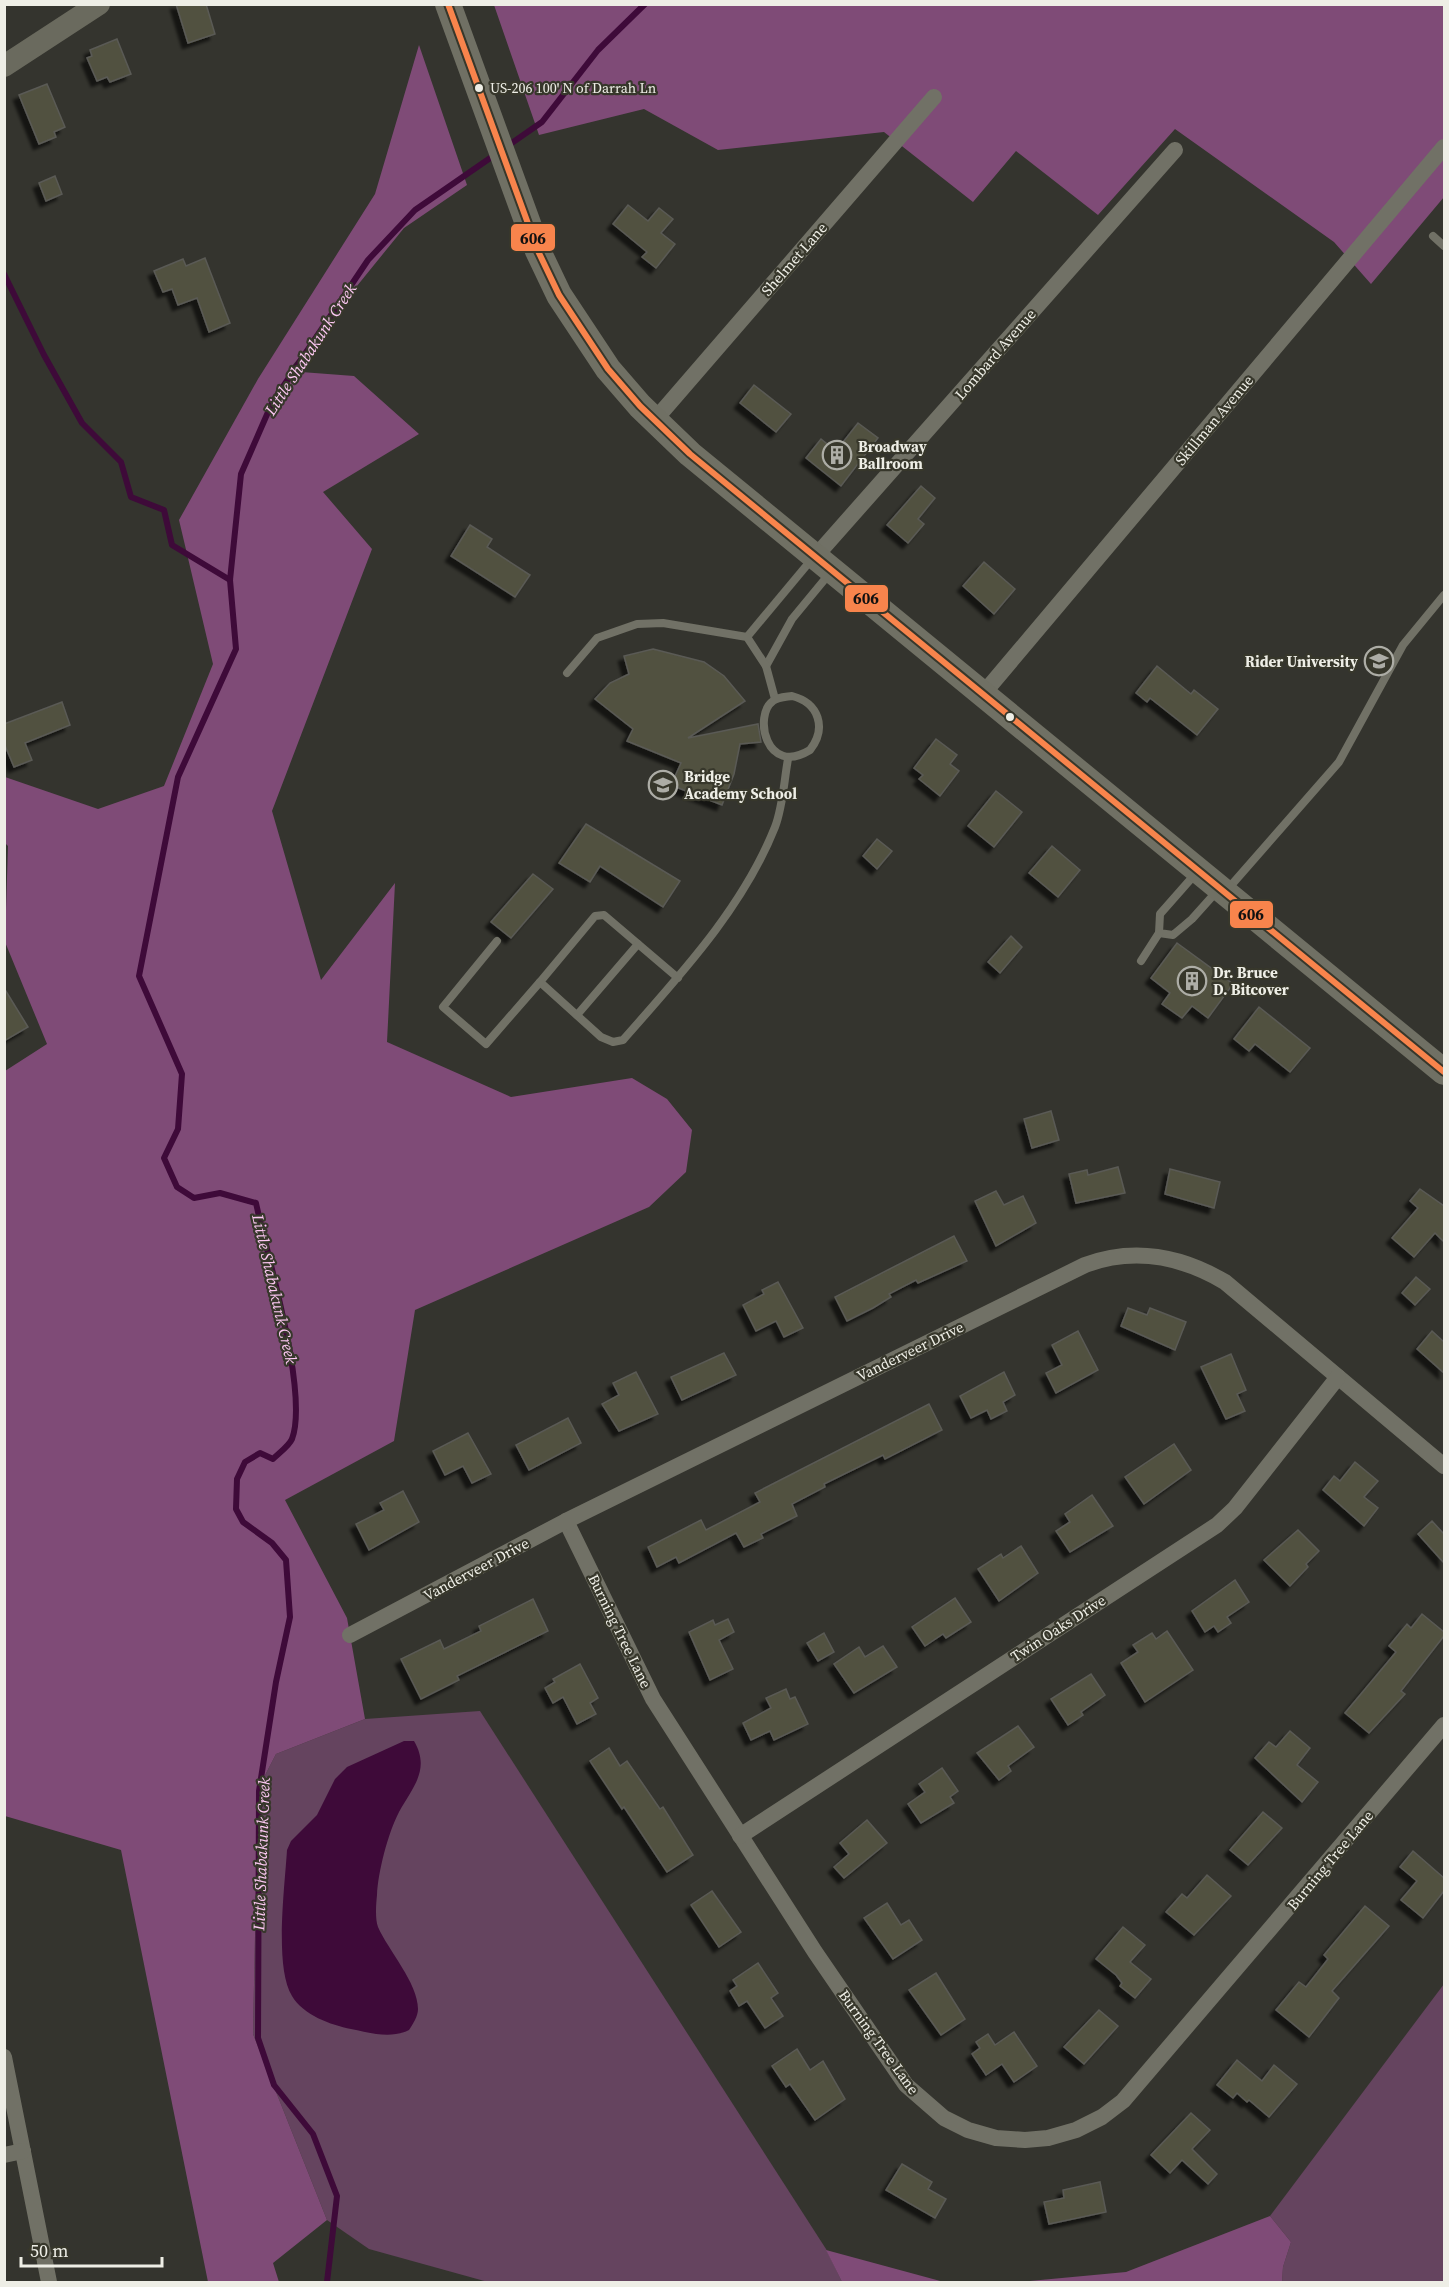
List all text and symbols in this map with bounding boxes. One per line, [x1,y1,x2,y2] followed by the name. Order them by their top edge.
[490,78,657,98] place label: US-206 100' N of Darrah Ln
[473,82,485,94] marker: US-206 100' N of Darrah Ln
[756,217,832,300] street label: Shelmet Lane
[510,223,556,252] line badge: 606
[520,227,546,249] text: 606
[259,278,361,420] water label: Little Shabakunk Creek
[950,304,1041,404] street label: Lombard Avenue
[1170,370,1258,470] street label: Skillman Avenue
[858,436,927,474] place label: Broadway Ballroom
[821,439,853,471] building icon: Broadway Ballroom
[844,584,889,613] line badge: 606
[853,587,879,609] text: 606
[1363,645,1395,677] school or university icon: Rider University
[1245,651,1358,672] place label: Rider University
[1004,711,1016,723] unlabelled marker
[684,766,797,804] place label: Bridge Academy School
[647,769,679,801] school or university icon: Bridge Academy School
[1229,900,1274,929] line badge: 606
[1238,903,1264,925] text: 606
[1213,962,1289,1000] place label: Dr. Bruce D. Bitcover
[1176,965,1208,997] building icon: Dr. Bruce D. Bitcover
[247,1211,303,1367] water label: Little Shabakunk Creek
[853,1316,967,1386] street label: Vanderveer Drive
[420,1532,533,1606] street label: Vanderveer Drive
[583,1570,657,1692] street label: Burning Tree Lane
[1006,1589,1110,1667] street label: Twin Oaks Drive
[247,1777,275,1932] water label: Little Shabakunk Creek
[1282,1805,1378,1915] street label: Burning Tree Lane
[834,1985,924,2099] street label: Burning Tree Lane
[21,2230,162,2268] scale bar
[30,2238,68,2263] text: 50 m

